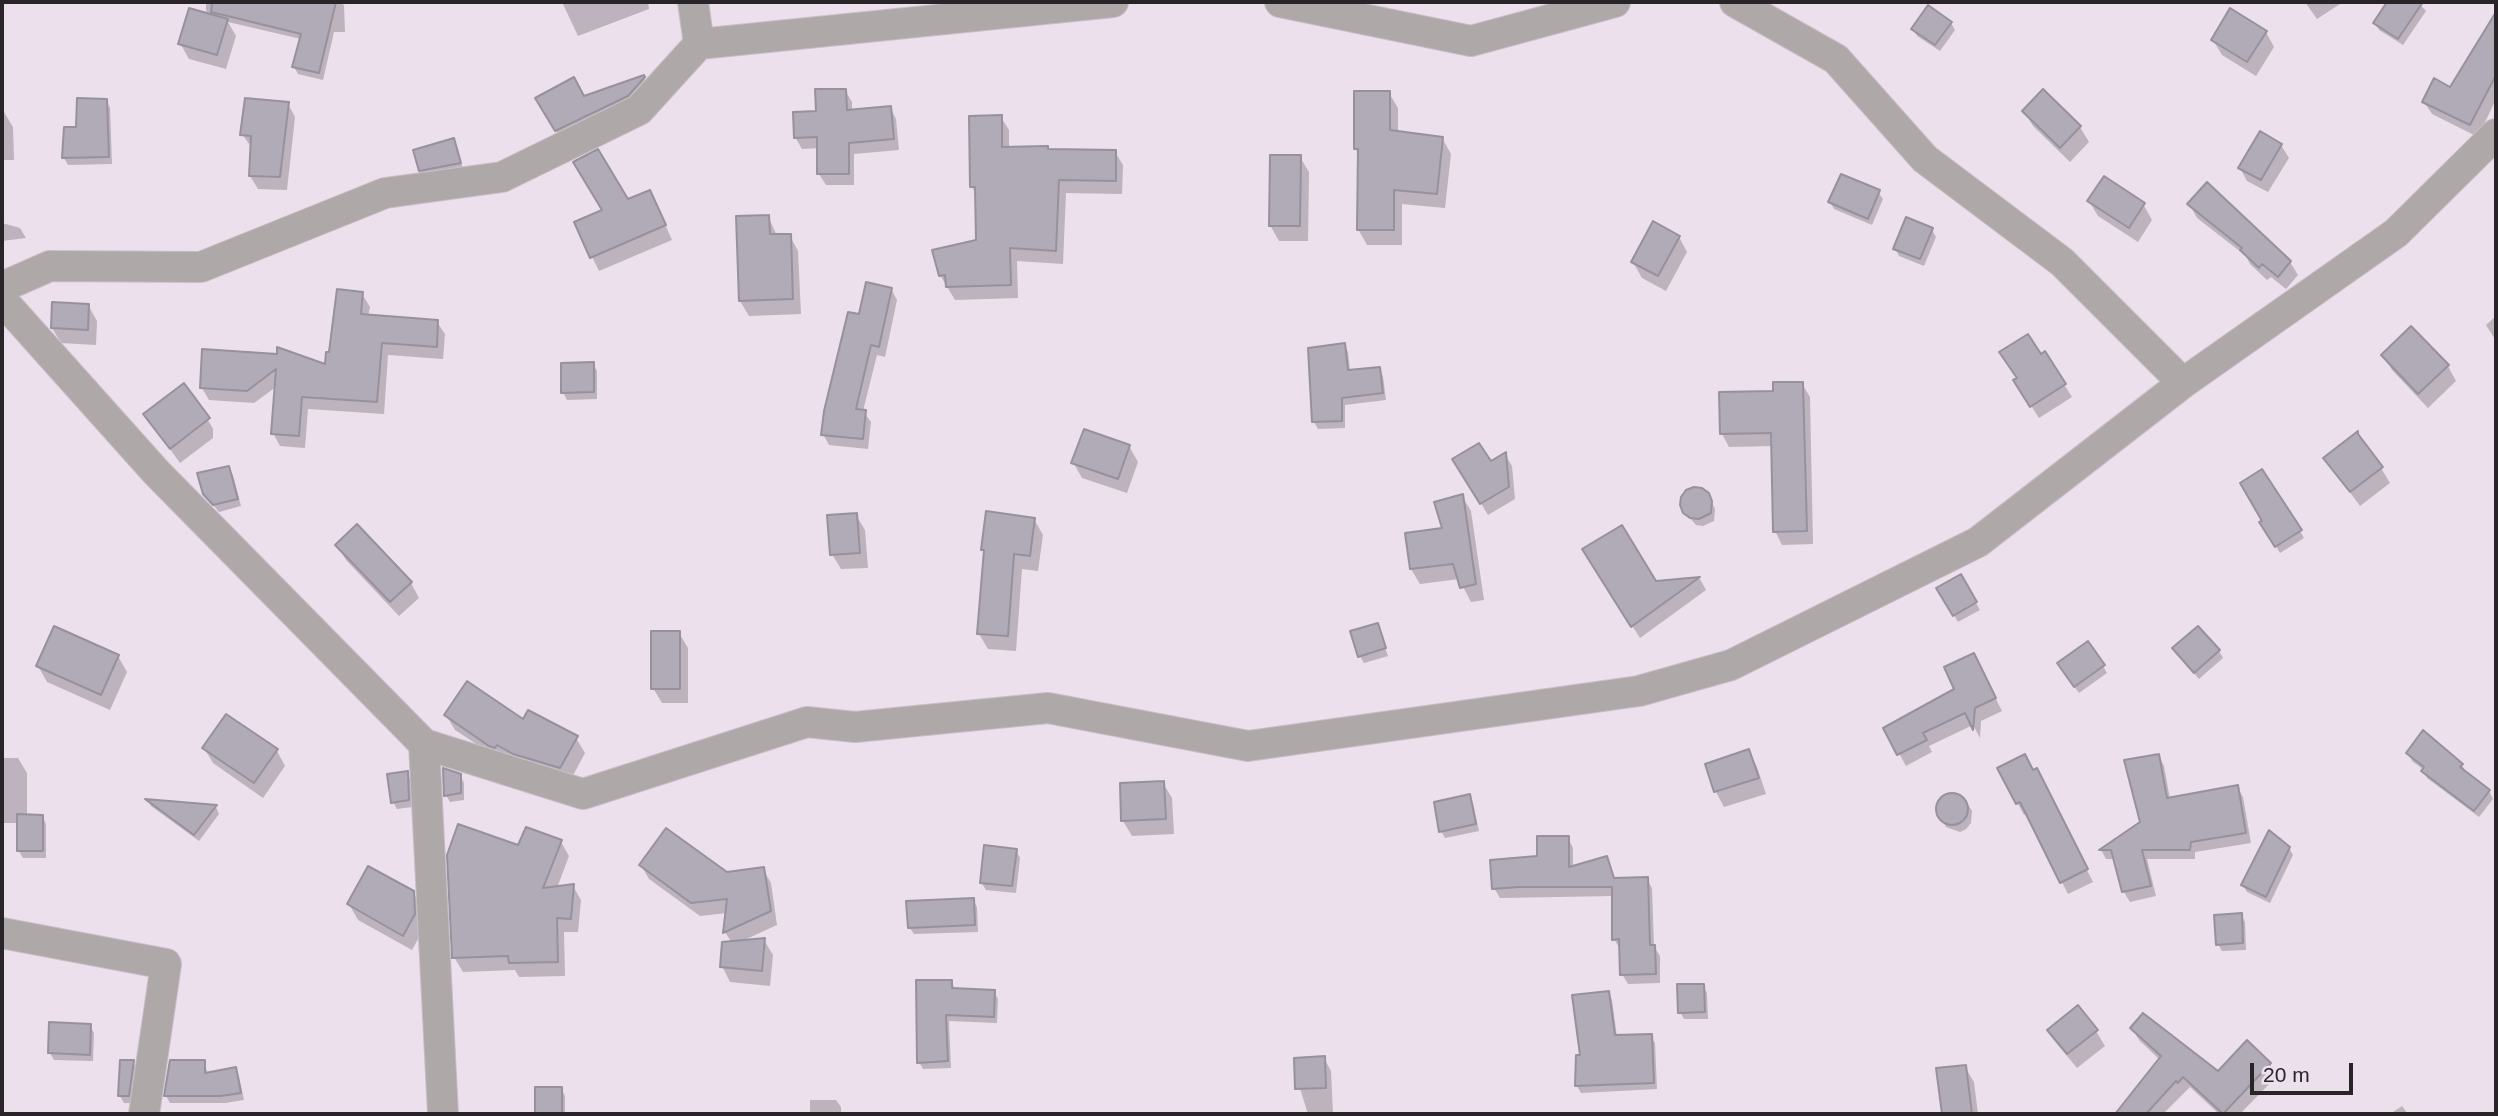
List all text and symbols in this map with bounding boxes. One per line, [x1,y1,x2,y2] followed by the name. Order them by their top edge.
[2253,1050,2356,1094] scale bar
[2263,1063,2310,1086] text: 20 m

